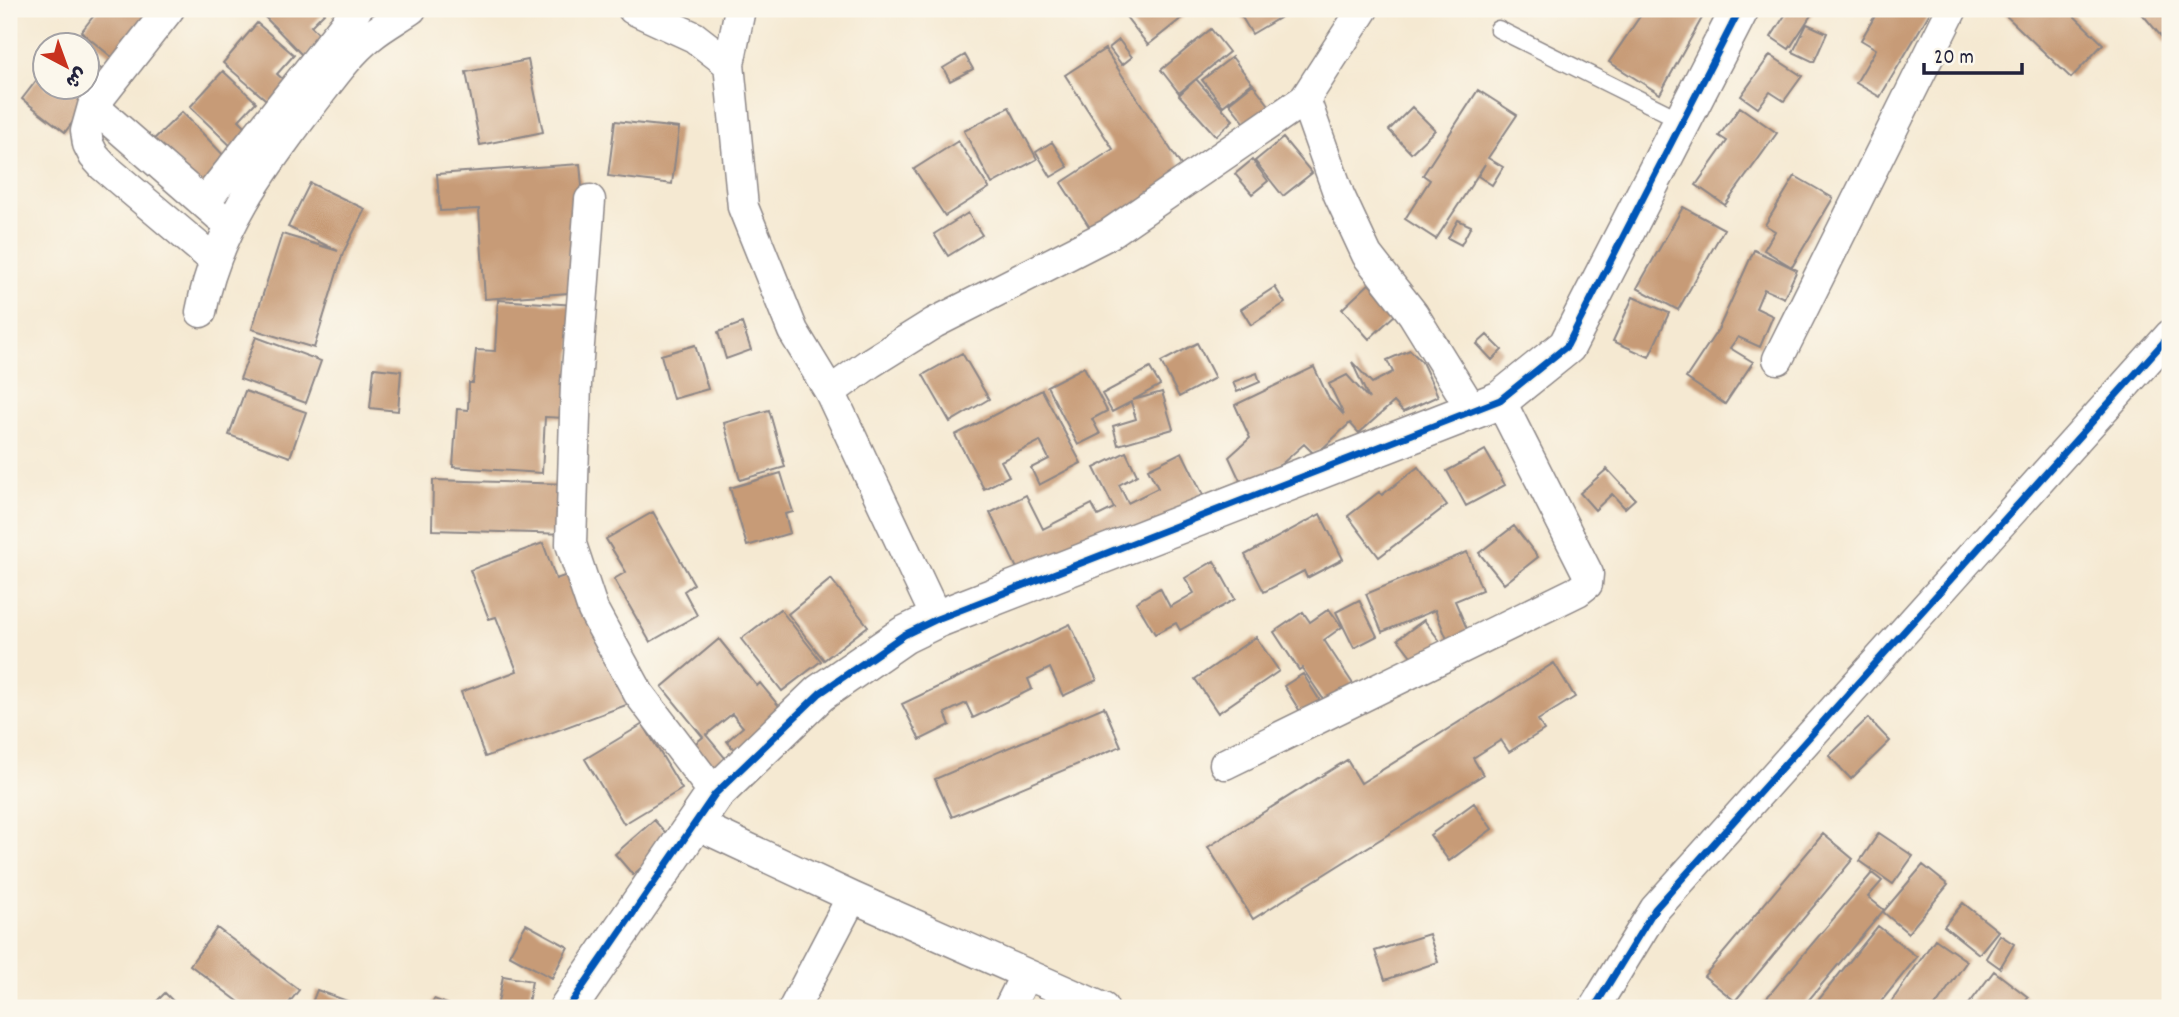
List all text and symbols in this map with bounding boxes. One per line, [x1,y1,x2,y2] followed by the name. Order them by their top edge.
[32,32,102,102] north arrow
[1924,32,2022,76] scale bar
[1934,44,1974,74] text: 20 m
[58,59,92,93] text: ش

